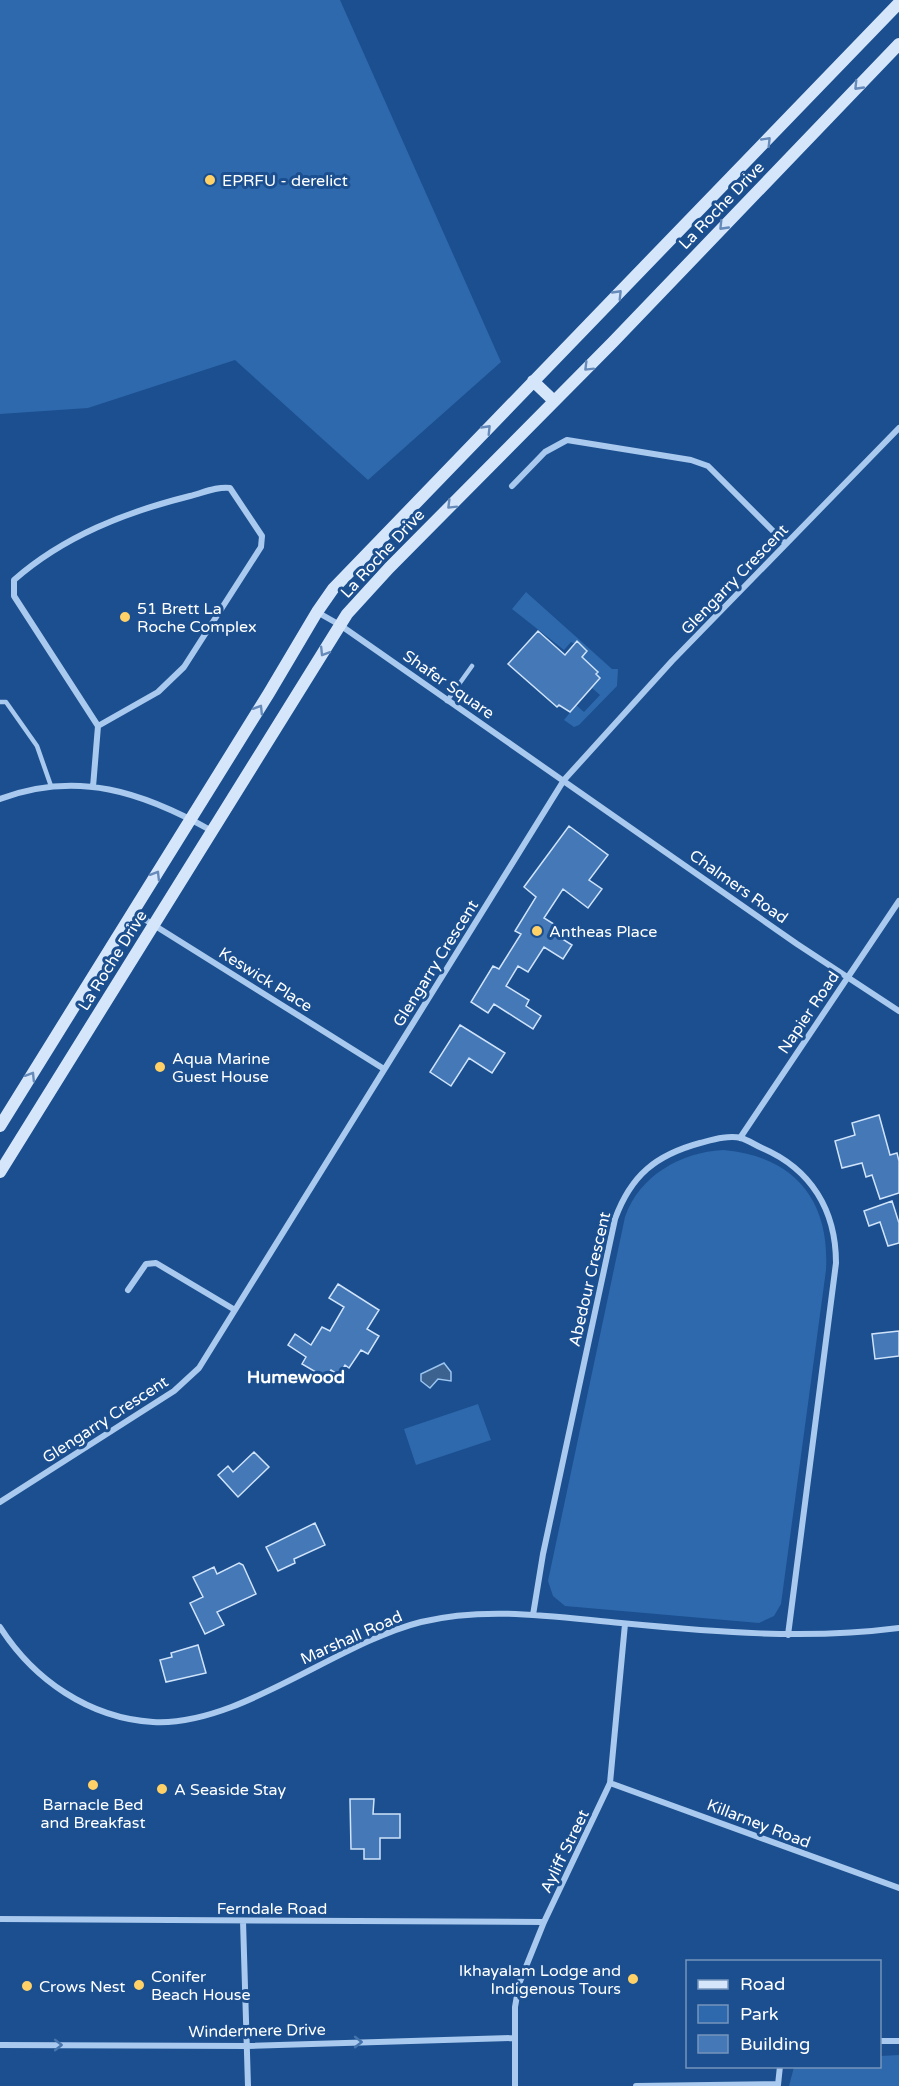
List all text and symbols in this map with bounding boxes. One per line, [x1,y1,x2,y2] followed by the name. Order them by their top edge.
[855,79,866,90] one-way arrow
[759,138,770,149] one-way arrow
[675,158,769,254] street label: La Roche Drive
[222,171,348,191] place label: EPRFU - derelict
[203,173,217,187] marker: EPRFU - derelict
[720,219,731,230] one-way arrow
[611,291,622,301] one-way arrow
[584,360,595,370] one-way arrow
[480,426,491,436] one-way arrow
[447,498,458,509] one-way arrow
[336,505,429,602] street label: La Roche Drive
[677,520,793,639] street label: Glengarry Crescent
[137,599,257,637] place label: 51 Brett La Roche Complex
[118,610,132,624] marker: 51 Brett La Roche Complex
[319,646,331,656] one-way arrow
[399,646,498,724] street label: Shafer Square
[252,705,264,715] one-way arrow
[685,845,792,928] street label: Chalmers Road
[149,871,161,881] one-way arrow
[389,896,483,1031] street label: Glengarry Crescent
[74,907,152,1014] street label: La Roche Drive
[549,922,657,942] place label: Antheas Place
[530,924,544,938] marker: Antheas Place
[215,943,316,1017] street label: Keswick Place
[774,967,844,1058] street label: Napier Road
[172,1049,270,1087] place label: Aqua Marine Guest House
[153,1060,167,1074] marker: Aqua Marine Guest House
[24,1072,35,1083] one-way arrow
[565,1210,615,1349] street label: Abedour Crescent
[247,1366,345,1388] district label: Humewood
[39,1372,172,1468] street label: Glengarry Crescent
[297,1607,405,1669] street label: Marshall Road
[86,1778,100,1792] marker: Barnacle Bed and Breakfast
[174,1780,286,1800] place label: A Seaside Stay
[155,1782,169,1796] marker: A Seaside Stay
[40,1795,146,1833] place label: Barnacle Bed and Breakfast
[704,1795,813,1853] street label: Killarney Road
[536,1807,594,1896] street label: Ayliff Street
[217,1899,327,1919] street label: Ferndale Road
[686,1960,881,2068] legend
[459,1961,621,1999] place label: Ikhayalam Lodge and Indigenous Tours
[151,1967,251,2005] place label: Conifer Beach House
[626,1972,640,1986] marker: Ikhayalam Lodge and Indigenous Tours
[740,1973,785,1995] text: Road
[39,1977,125,1997] place label: Crows Nest
[132,1978,146,1992] marker: Conifer Beach House
[20,1979,34,1993] marker: Crows Nest
[740,2003,779,2025] text: Park
[188,2020,326,2042] street label: Windermere Drive
[740,2033,810,2055] text: Building
[354,2036,363,2048] one-way arrow
[54,2039,63,2052] one-way arrow

